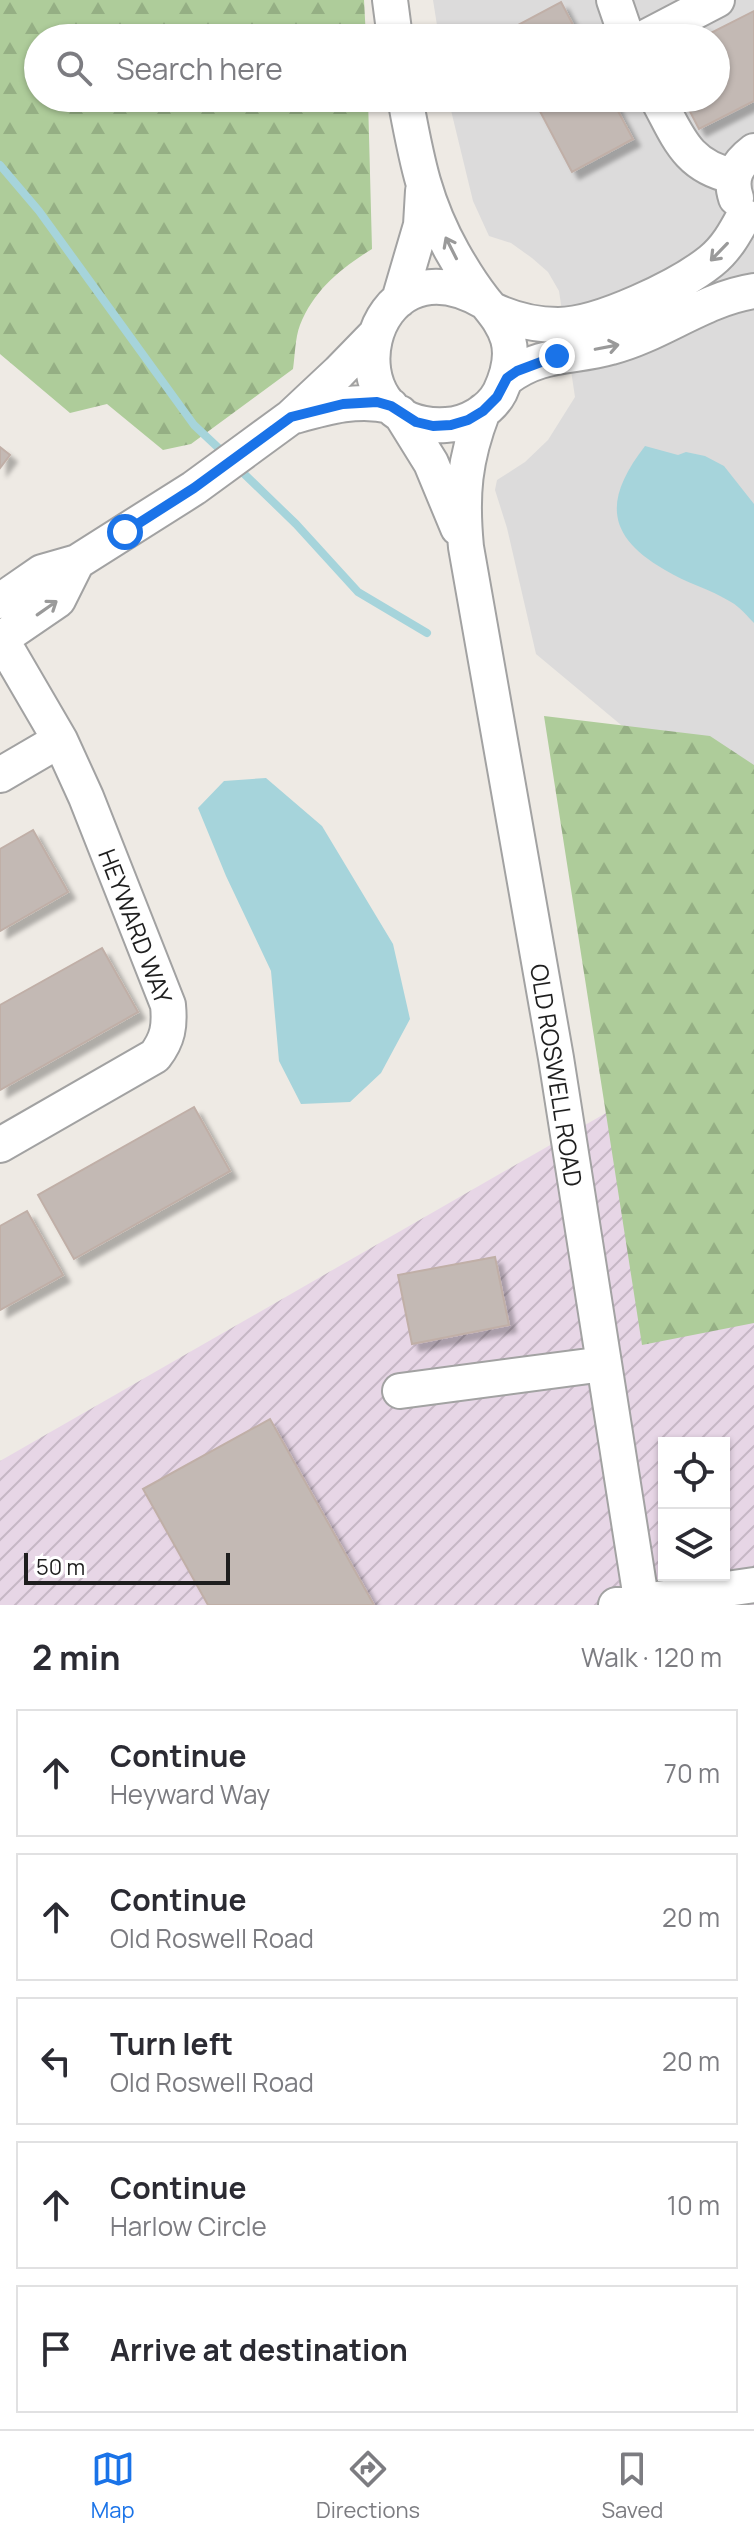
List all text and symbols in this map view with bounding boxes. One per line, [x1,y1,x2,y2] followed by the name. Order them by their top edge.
[24,24,730,112] search box
[52,46,96,90] icon: search
[116,48,283,89] text: Search here
[443,237,458,261] one-way arrow
[710,242,729,261] one-way arrow
[539,338,575,374] route end
[593,339,619,354] one-way arrow
[107,514,143,550] route start
[35,600,57,616] one-way arrow
[91,844,181,1009] street label: HEYWARD WAY
[523,961,591,1189] street label: OLD ROSWELL ROAD
[658,1437,730,1581] map controls
[658,1437,730,1509] button: locate
[658,1509,730,1581] button: layers
[24,1549,230,1585] scale bar
[36,1552,85,1582] text: 50 m
[32,1634,120,1680] text: 2 min
[581,1639,722,1675] text: Walk · 120 m
[110,1735,246,1776] text: Continue
[34,1751,78,1795] icon: ahead
[664,1755,720,1791] text: 70 m
[110,1776,270,1812] text: Heyward Way
[110,1879,246,1920] text: Continue
[34,1895,78,1939] icon: ahead
[662,1899,720,1935] text: 20 m
[110,1920,314,1956] text: Old Roswell Road
[110,2023,233,2064] text: Turn left
[34,2039,78,2083] icon: left
[662,2043,720,2079] text: 20 m
[110,2064,314,2100] text: Old Roswell Road
[110,2167,246,2208] text: Continue
[34,2183,78,2227] icon: ahead
[667,2187,720,2223] text: 10 m
[110,2208,267,2244] text: Harlow Circle
[34,2327,78,2371] icon: arrive
[110,2329,408,2370] text: Arrive at destination
[91,2447,135,2525] tab: Map
[316,2447,420,2525] tab: Directions
[601,2447,663,2525] tab: Saved

